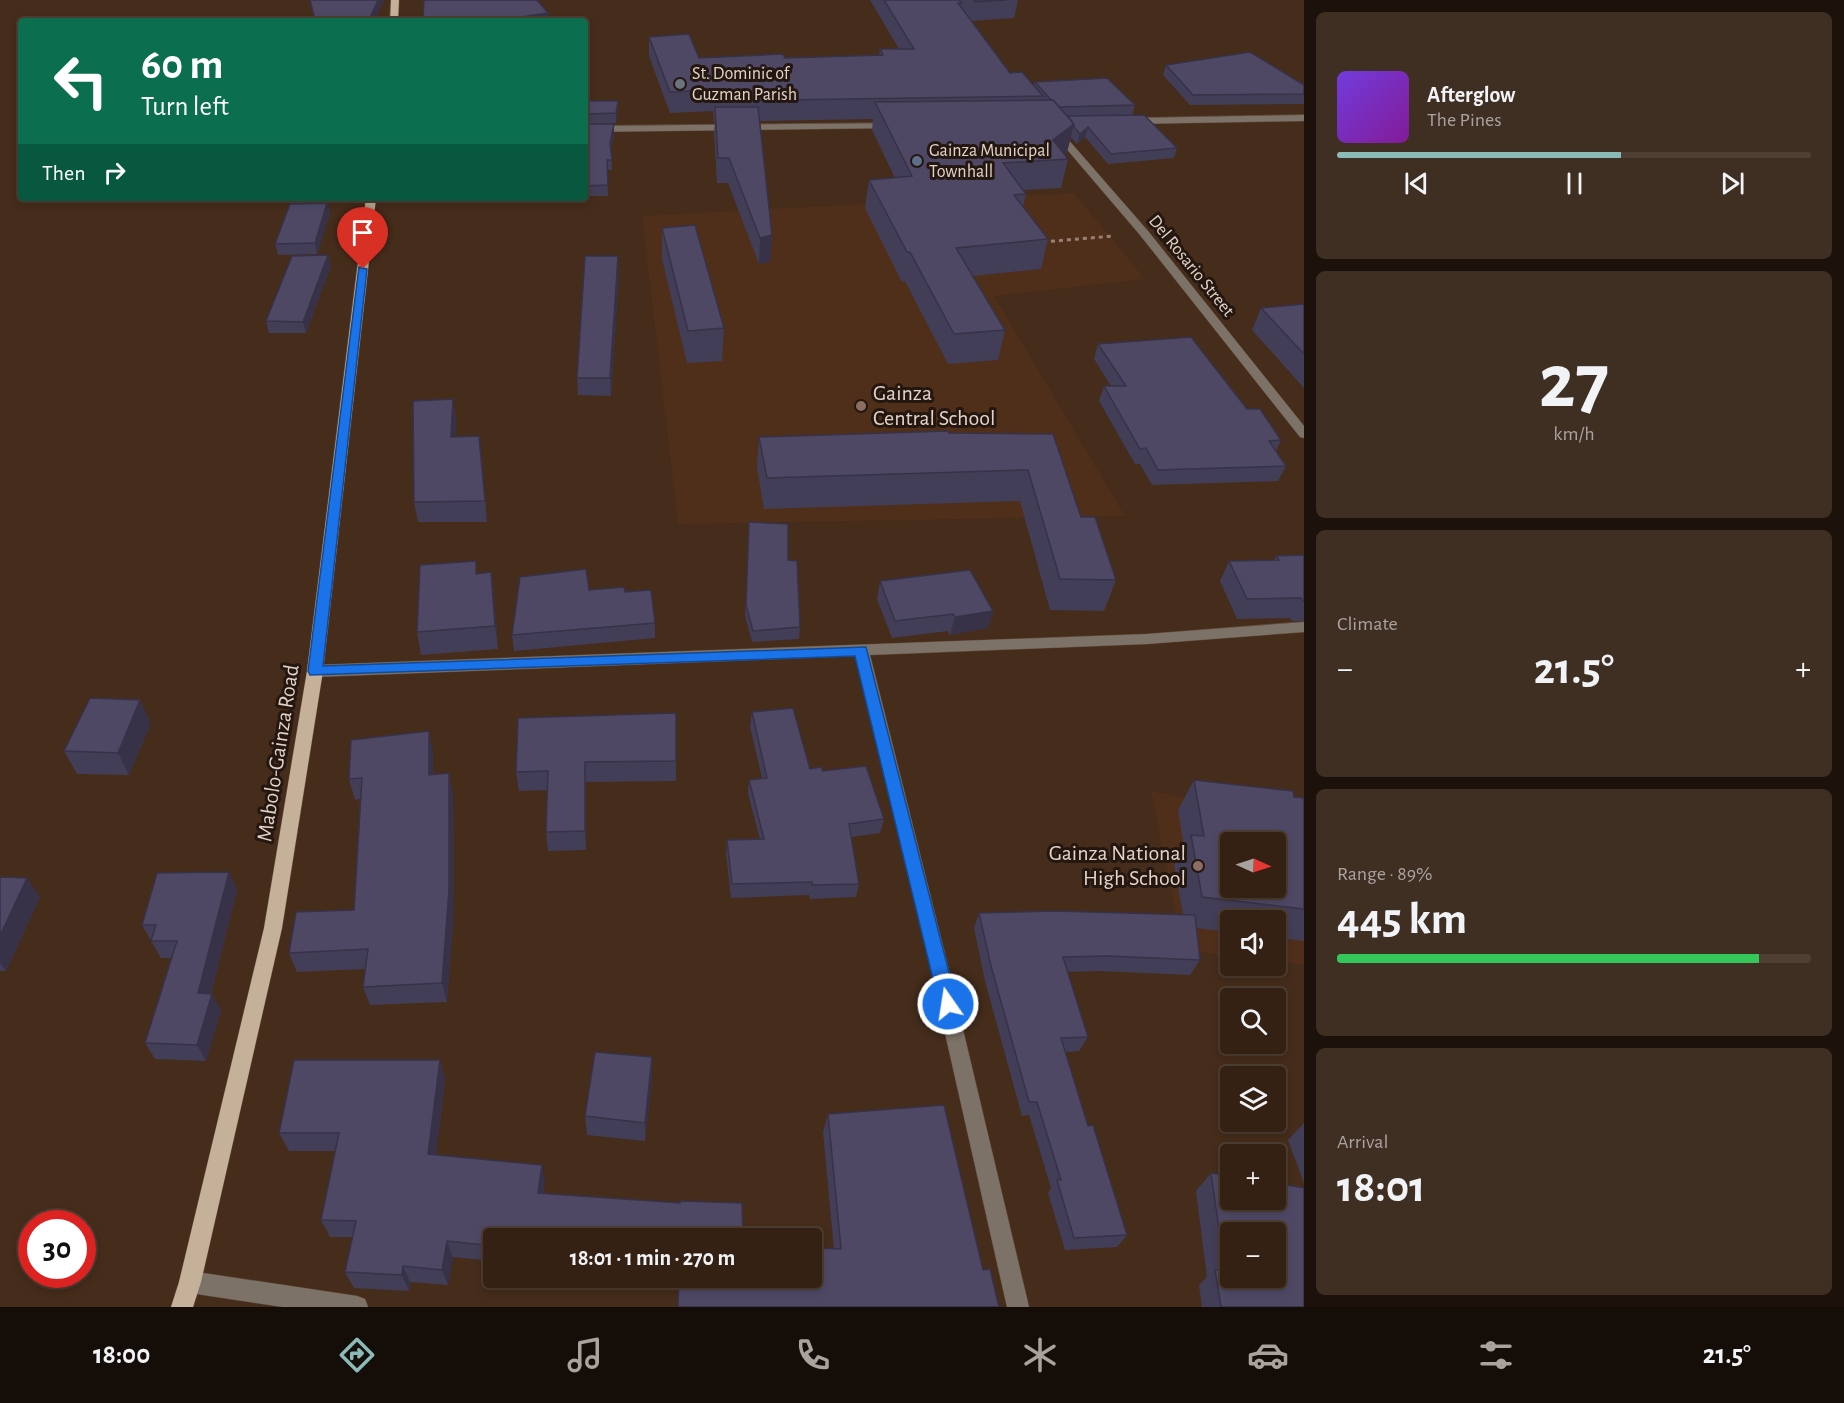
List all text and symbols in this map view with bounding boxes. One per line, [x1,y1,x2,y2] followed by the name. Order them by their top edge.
[42,42,120,120] icon: left
[141,44,223,86] text: 60 m
[692,65,797,104] place label: St. Dominic of Guzman Parish
[673,77,687,91] marker: St. Dominic of Guzman Parish
[1427,84,1515,106] text: Afterglow
[141,93,229,120] text: Turn left
[1427,110,1502,130] text: The Pines
[929,142,1050,181] place label: Gainza Municipal Townhall
[910,154,924,168] marker: Gainza Municipal Townhall
[98,156,131,189] icon: right
[42,162,86,184] text: Then
[1400,167,1433,200] icon: previous
[1558,167,1591,200] icon: pause
[1716,167,1749,200] icon: next
[337,207,388,269] pin
[1145,212,1237,320] street label: Del Rosario Street
[346,216,379,249] icon: arrive
[1539,344,1609,422] text: 27
[873,382,996,429] place label: Gainza Central School
[854,399,868,413] marker: Gainza Central School
[1553,424,1595,444] text: km/h
[1337,614,1398,634] text: Climate
[1534,647,1614,692] text: 21.5°
[1337,653,1353,686] text: −
[1795,653,1811,686] text: +
[253,663,303,843] street label: Mabolo-Gainza Road
[1220,832,1286,898] north arrow
[1220,832,1286,1288] map controls
[1049,842,1186,889] place label: Gainza National High School
[1191,859,1205,873] marker: Gainza National High School
[1337,864,1433,884] text: Range · 89%
[1337,897,1467,942] text: 445 km
[1220,910,1286,976] button: sound
[916,972,980,1036] position arrow
[1220,988,1286,1054] button: search
[1220,1066,1286,1132] button: layers
[1337,1132,1388,1152] text: Arrival
[1220,1144,1286,1210] button: +
[1337,1165,1425,1210] text: 18:01
[18,1210,96,1288] speed limit sign: 30
[1220,1222,1286,1288] button: −
[570,1247,735,1269] text: 18:01 · 1 min · 270 m
[336,1334,378,1376] icon: directions
[564,1334,606,1376] icon: music
[792,1334,834,1376] icon: phone
[1019,1334,1061,1376] icon: climate
[1247,1334,1289,1376] icon: car
[1475,1334,1517,1376] icon: filters
[93,1341,150,1368] text: 18:00
[1703,1341,1751,1368] text: 21.5°

